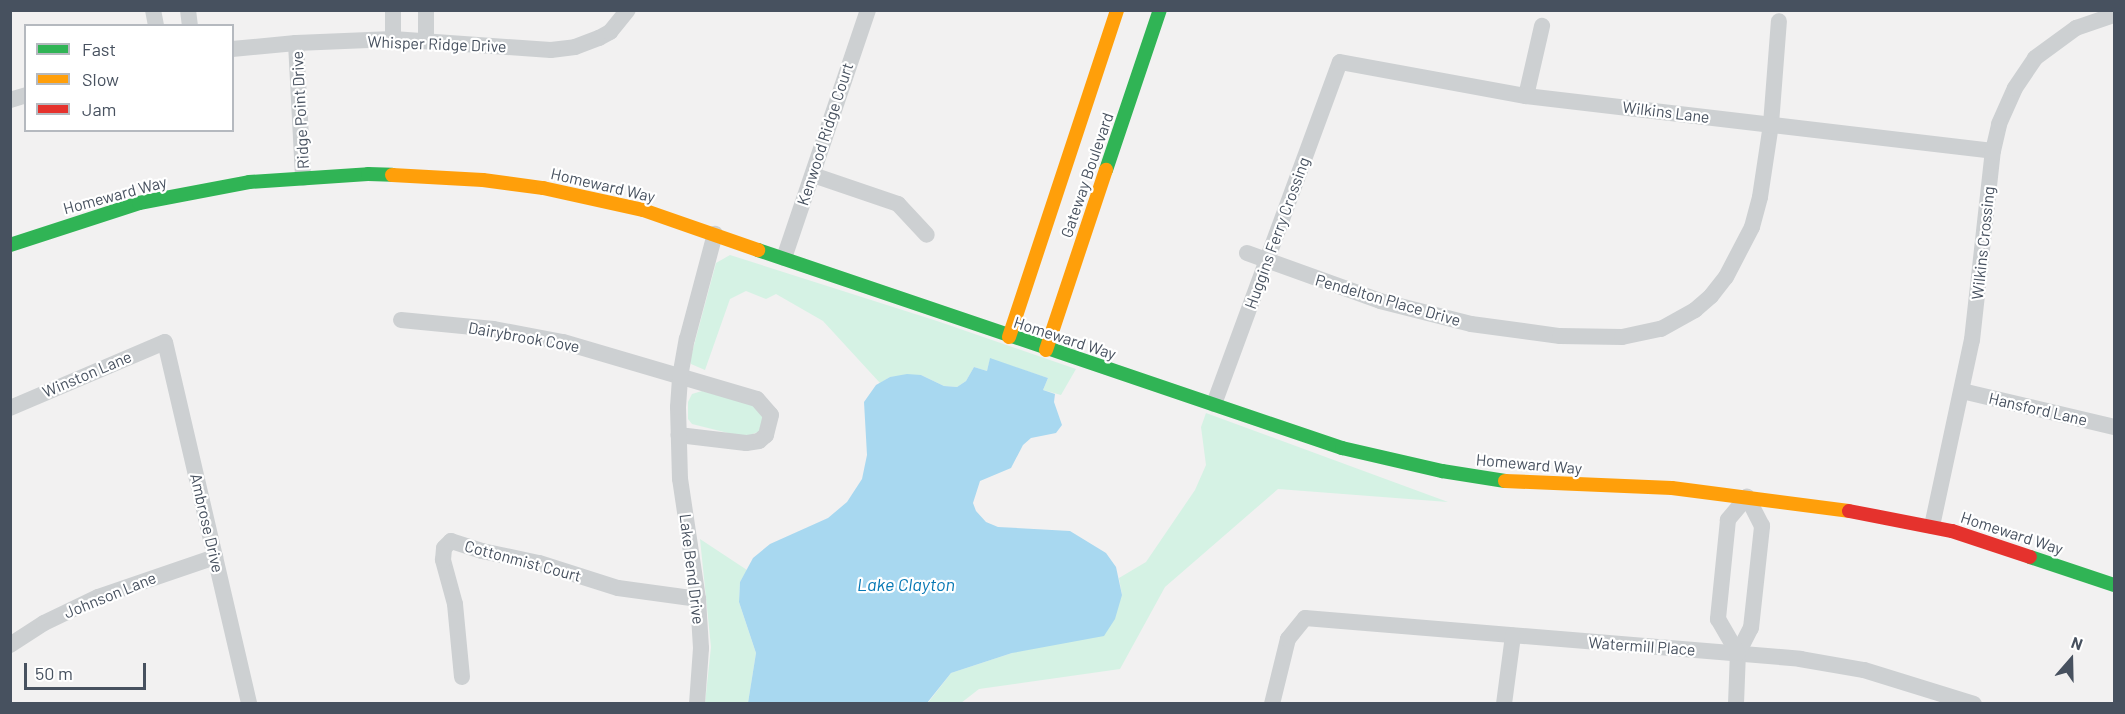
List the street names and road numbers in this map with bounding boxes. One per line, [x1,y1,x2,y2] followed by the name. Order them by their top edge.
[367,32,507,56] street label: Whisper Ridge Drive
[287,50,313,170] street label: Ridge Point Drive
[793,60,857,208] street label: Kenwood Ridge Court
[1621,97,1711,127] street label: Wilkins Lane
[1057,110,1117,240] street label: Gateway Boulevard
[1241,155,1313,311] street label: Huggins Ferry Crossing
[549,164,657,206] street label: Homeward Way
[61,172,169,218] street label: Homeward Way
[1967,185,1999,301] street label: Wilkins Crossing
[1313,270,1463,330] street label: Pendelton Place Drive
[1011,312,1119,364] street label: Homeward Way
[467,318,581,356] street label: Dairybrook Cove
[40,347,134,401] street label: Winston Lane
[1987,388,2089,430] street label: Hansford Lane
[1475,450,1583,478] street label: Homeward Way
[186,472,228,574] street label: Ambrose Drive
[1958,507,2066,559] street label: Homeward Way
[676,513,708,625] street label: Lake Bend Drive
[463,536,583,586] street label: Cottonmist Court
[61,568,159,622] street label: Johnson Lane
[1588,633,1696,659] street label: Watermill Place

